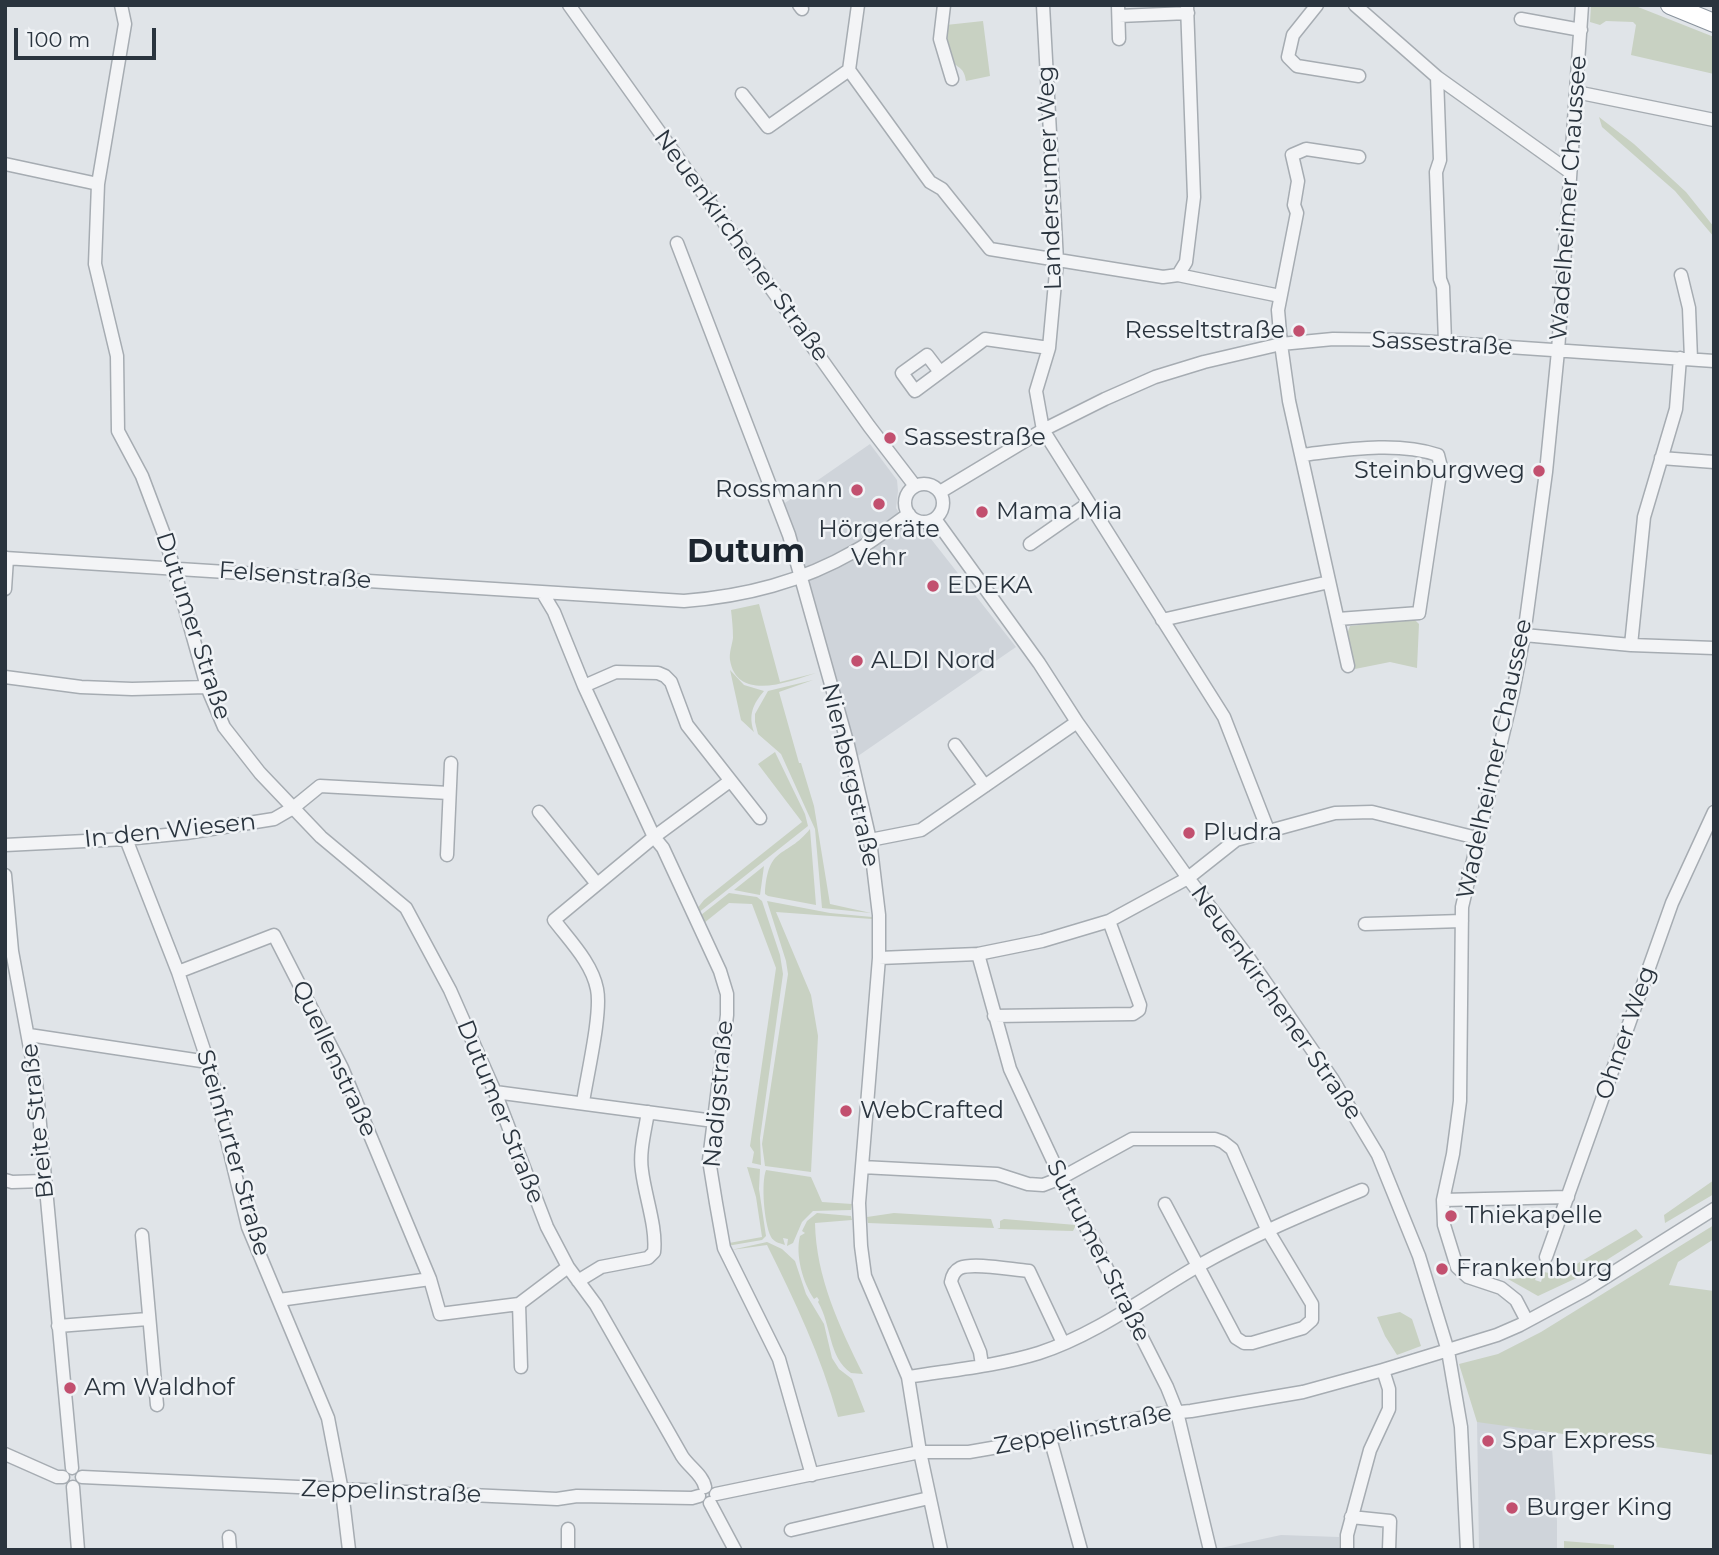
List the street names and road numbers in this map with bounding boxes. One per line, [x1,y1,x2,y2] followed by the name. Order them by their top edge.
[1545,54,1593,342] street label: Wadelheimer Chaussee
[1032,65,1068,291] street label: Landersumer Weg
[647,124,835,368] street label: Neuenkirchener Straße
[1371,326,1513,362] street label: Sassestraße
[149,529,237,723] street label: Dutumer Straße
[218,556,372,596] street label: Felsenstraße
[1451,616,1539,902] street label: Wadelheimer Chaussee
[815,680,885,870] street label: Nienbergstraße
[83,808,257,854] street label: In den Wiesen
[1184,880,1368,1126] street label: Neuenkirchener Straße
[1590,962,1662,1104] street label: Ohner Weg
[285,976,383,1142] street label: Quellenstraße
[450,1016,550,1208] street label: Dutumer Straße
[698,1019,740,1169] street label: Nadigstraße
[16,1042,60,1200] street label: Breite Straße
[190,1047,276,1259] street label: Steinfurter Straße
[1040,1155,1156,1347] street label: Sutrumer Straße
[992,1399,1174,1461] street label: Zeppelinstraße
[300,1474,482,1510] street label: Zeppelinstraße

